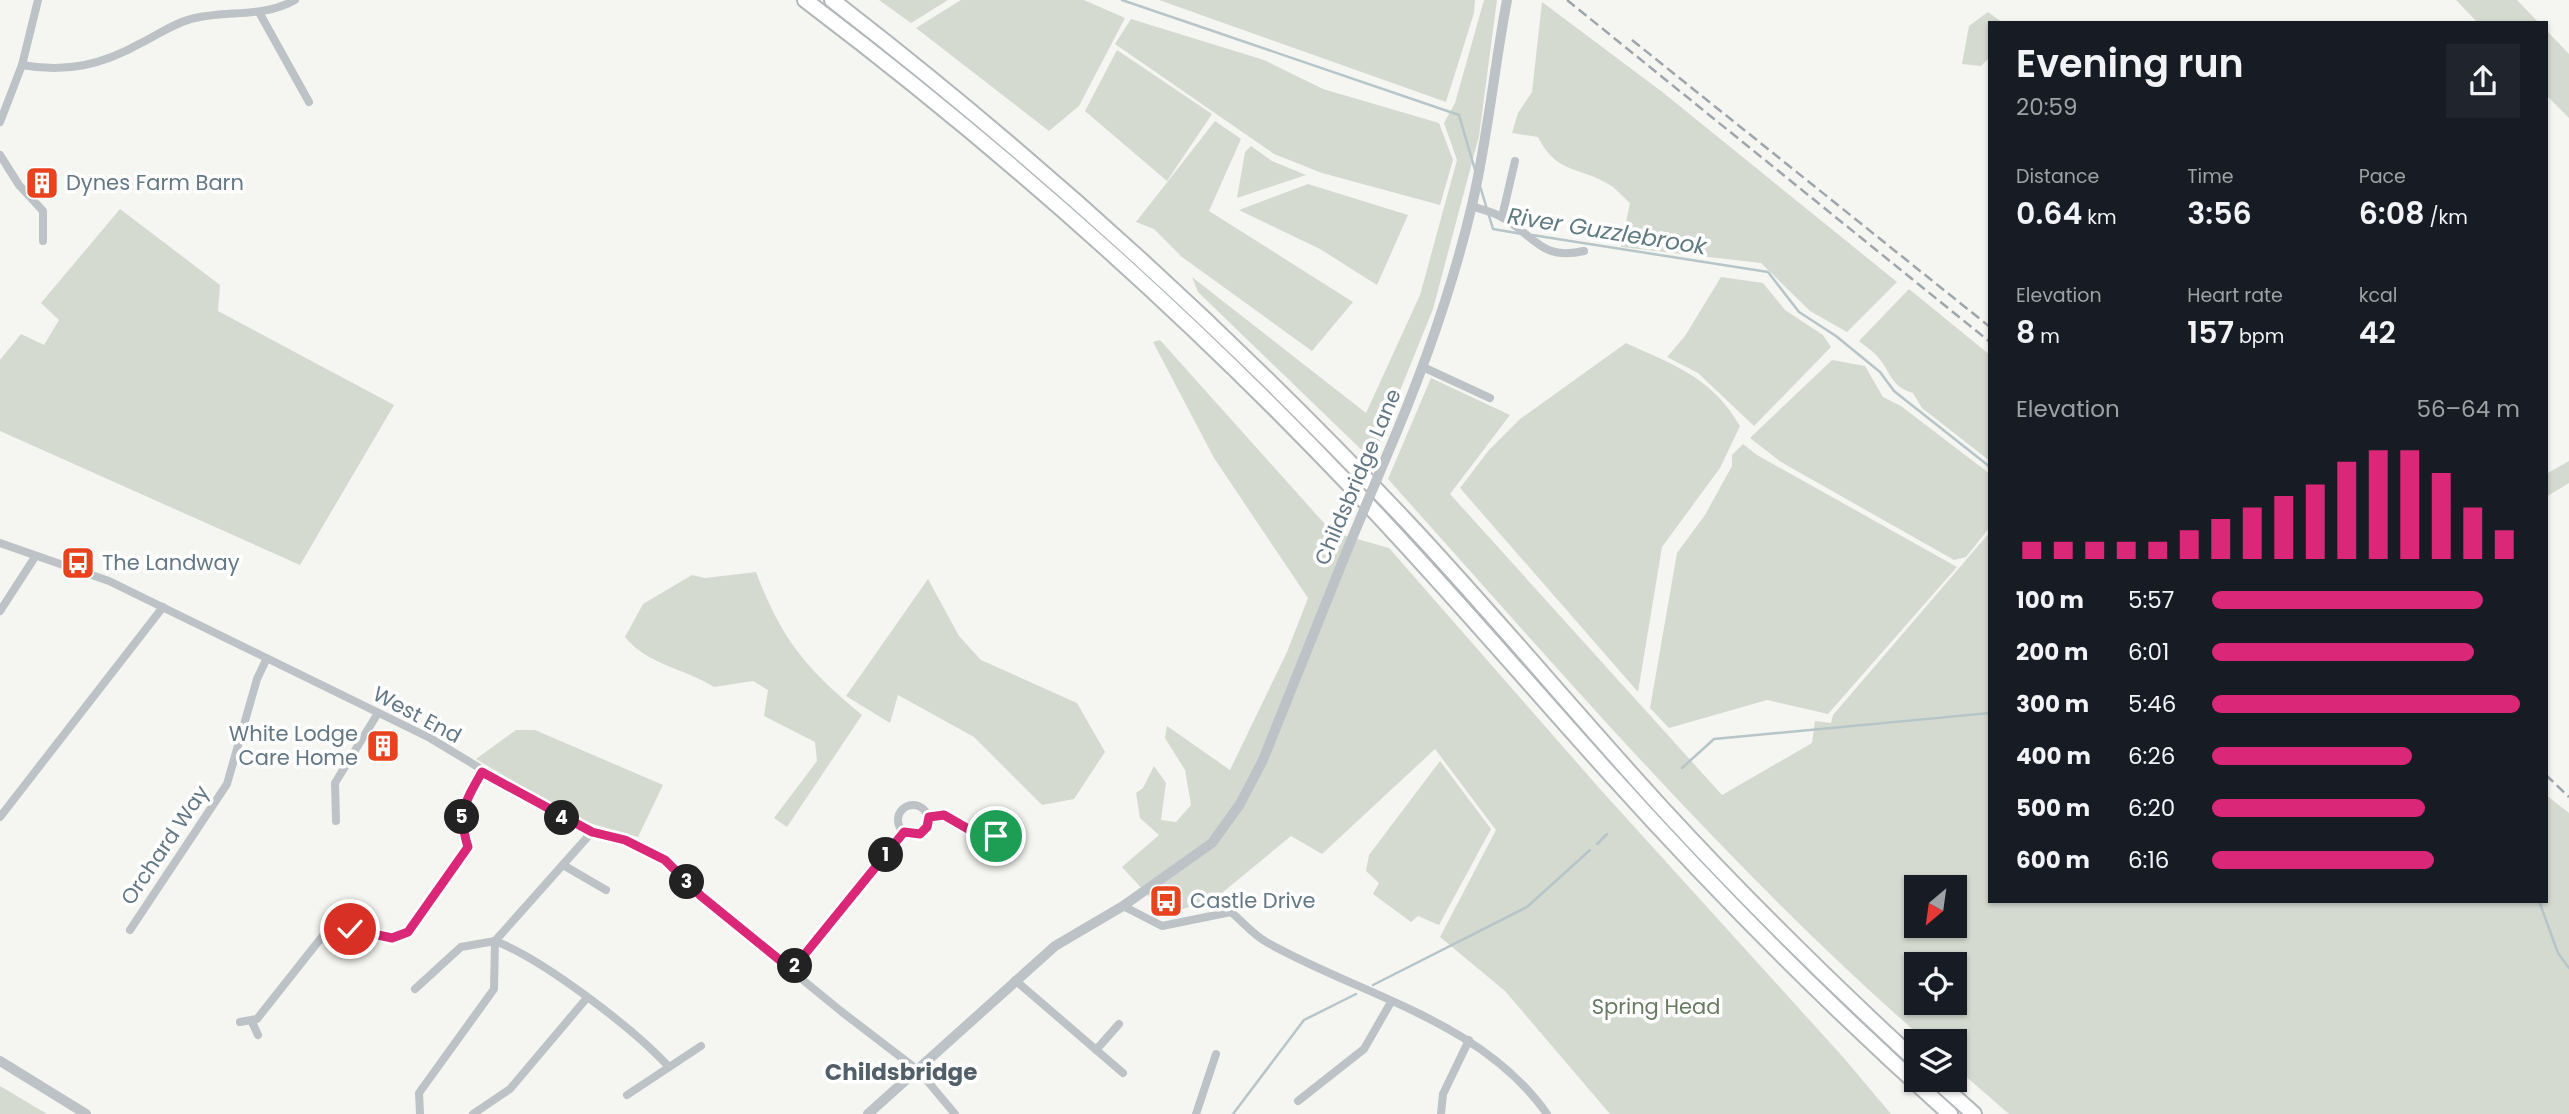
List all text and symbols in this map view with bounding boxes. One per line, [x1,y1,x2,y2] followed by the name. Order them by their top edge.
[2016,37,2244,90] text: Evening run
[2446,44,2520,118] button: share
[2016,91,2078,123] text: 20:59
[2016,163,2099,190] text: Distance
[2187,163,2234,190] text: Time
[2359,163,2406,190] text: Pace
[23,164,61,202] building icon: Dynes Farm Barn
[66,168,244,197] place label: Dynes Farm Barn
[2016,192,2082,235] text: 0.64
[2187,192,2252,235] text: 3:56
[2359,192,2424,235] text: 6:08
[1505,199,1710,263] water label: River Guzzlebrook
[2082,204,2117,231] text: km
[2424,204,2468,231] text: /km
[2016,282,2102,309] text: Elevation
[2187,282,2283,309] text: Heart rate
[2359,282,2398,309] text: kcal
[2016,311,2035,354] text: 8
[2187,311,2234,354] text: 157
[2359,311,2396,354] text: 42
[2035,323,2060,350] text: m
[2234,323,2284,350] text: bpm
[1307,384,1408,570] street label: Childsbridge Lane
[2016,393,2120,425] text: Elevation
[2416,393,2520,425] text: 56–64 m
[59,544,97,582] bus stop icon: The Landway
[102,548,240,577] place label: The Landway
[2016,584,2084,616] text: 100 m
[2128,584,2174,616] text: 5:57
[2016,636,2088,668] text: 200 m
[2128,636,2169,668] text: 6:01
[368,679,466,750] street label: West End
[2016,688,2089,720] text: 300 m
[2128,688,2176,720] text: 5:46
[229,719,358,772] place label: White Lodge Care Home
[364,727,402,765] building icon: White Lodge Care Home
[2016,740,2091,772] text: 400 m
[2128,740,2175,772] text: 6:26
[114,779,216,910] street label: Orchard Way
[2016,792,2090,824] text: 500 m
[2128,792,2175,824] text: 6:20
[444,800,480,834] pin: 5
[544,800,580,836] pin: 4
[455,803,468,830] text: 5
[555,804,568,831] text: 4
[966,806,1026,866] pin
[977,817,1015,855] icon: arrive
[868,838,903,872] pin: 1
[882,841,889,868] text: 1
[2016,844,2090,876] text: 600 m
[2128,844,2169,876] text: 6:16
[670,864,704,900] pin: 3
[681,868,692,895] text: 3
[1904,875,1967,938] north arrow
[1904,875,1967,1092] map controls
[1147,882,1185,920] bus stop icon: Castle Drive
[1190,886,1315,915] place label: Castle Drive
[320,899,380,959] pin
[331,910,369,948] icon: check
[778,948,812,984] pin: 2
[789,952,800,979] text: 2
[1904,952,1967,1015] button: locate
[1592,992,1720,1021] park label: Spring Head
[1904,1029,1967,1092] button: layers
[825,1056,977,1088] district label: Childsbridge

